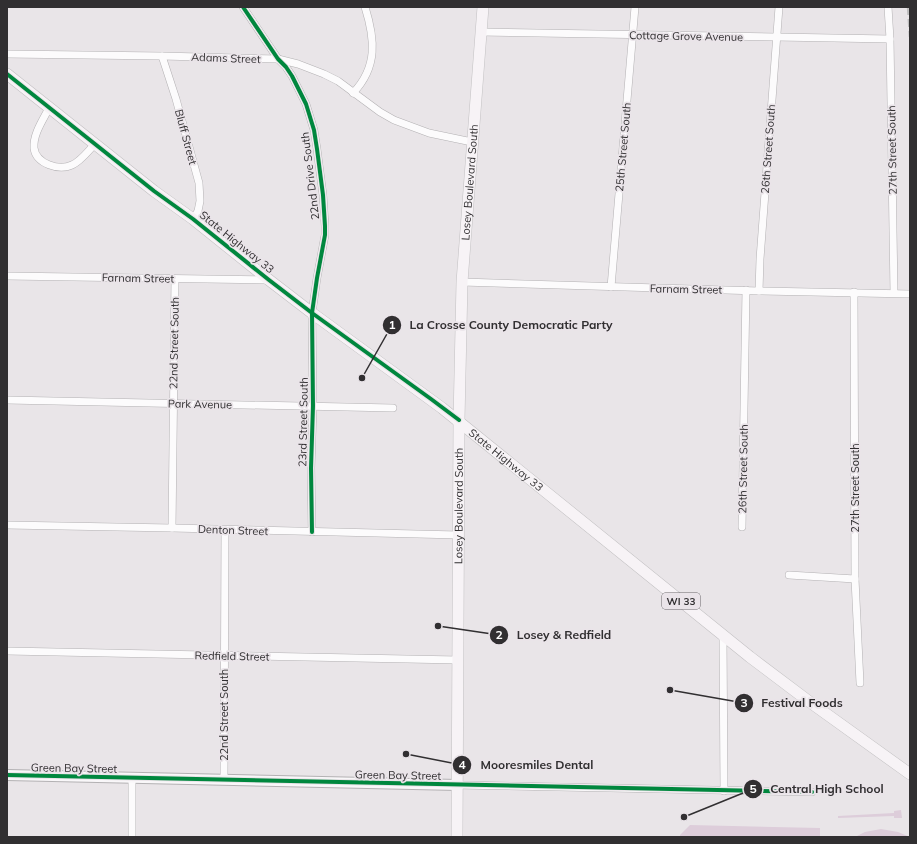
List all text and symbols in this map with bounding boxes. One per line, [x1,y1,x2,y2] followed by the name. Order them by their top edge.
[629,28,743,44] street label: Cottage Grove Avenue
[191,50,261,66] street label: Adams Street
[612,102,634,192] street label: 25th Street South
[758,104,778,194] street label: 26th Street South
[884,105,900,195] street label: 27th Street South
[172,108,200,166] street label: Bluff Street
[458,124,481,241] street label: Losey Boulevard South
[298,131,322,221] street label: 22nd Drive South
[197,208,277,276] street label: State Highway 33
[102,270,175,286] street label: Farnam Street
[650,281,723,297] street label: Farnam Street
[166,297,182,389] street label: 22nd Street South
[382,313,621,337] callout: La Crosse County Democratic Party
[388,317,396,332] text: 1
[409,317,613,332] text: La Crosse County Democratic Party
[295,377,311,467] street label: 23rd Street South
[168,396,232,412] street label: Park Avenue
[735,424,751,514] street label: 26th Street South
[466,425,546,494] street label: State Highway 33
[848,443,862,533] street label: 27th Street South
[451,448,466,564] street label: Losey Boulevard South
[198,522,269,538] street label: Denton Street
[662,593,700,609] road number: WI 33
[489,623,620,647] callout: Losey & Redfield
[495,627,503,642] text: 2
[517,627,611,642] text: Losey & Redfield
[194,648,270,664] street label: Redfield Street
[217,669,231,761] street label: 22nd Street South
[734,691,851,715] callout: Festival Foods
[740,695,748,710] text: 3
[761,695,843,710] text: Festival Foods
[452,753,601,777] callout: Mooresmiles Dental
[458,757,466,772] text: 4
[481,757,593,772] text: Mooresmiles Dental
[31,760,117,776] street label: Green Bay Street
[355,767,441,783] street label: Green Bay Street
[743,777,892,801] callout: Central High School
[749,781,757,796] text: 5
[770,781,884,796] text: Central High School

